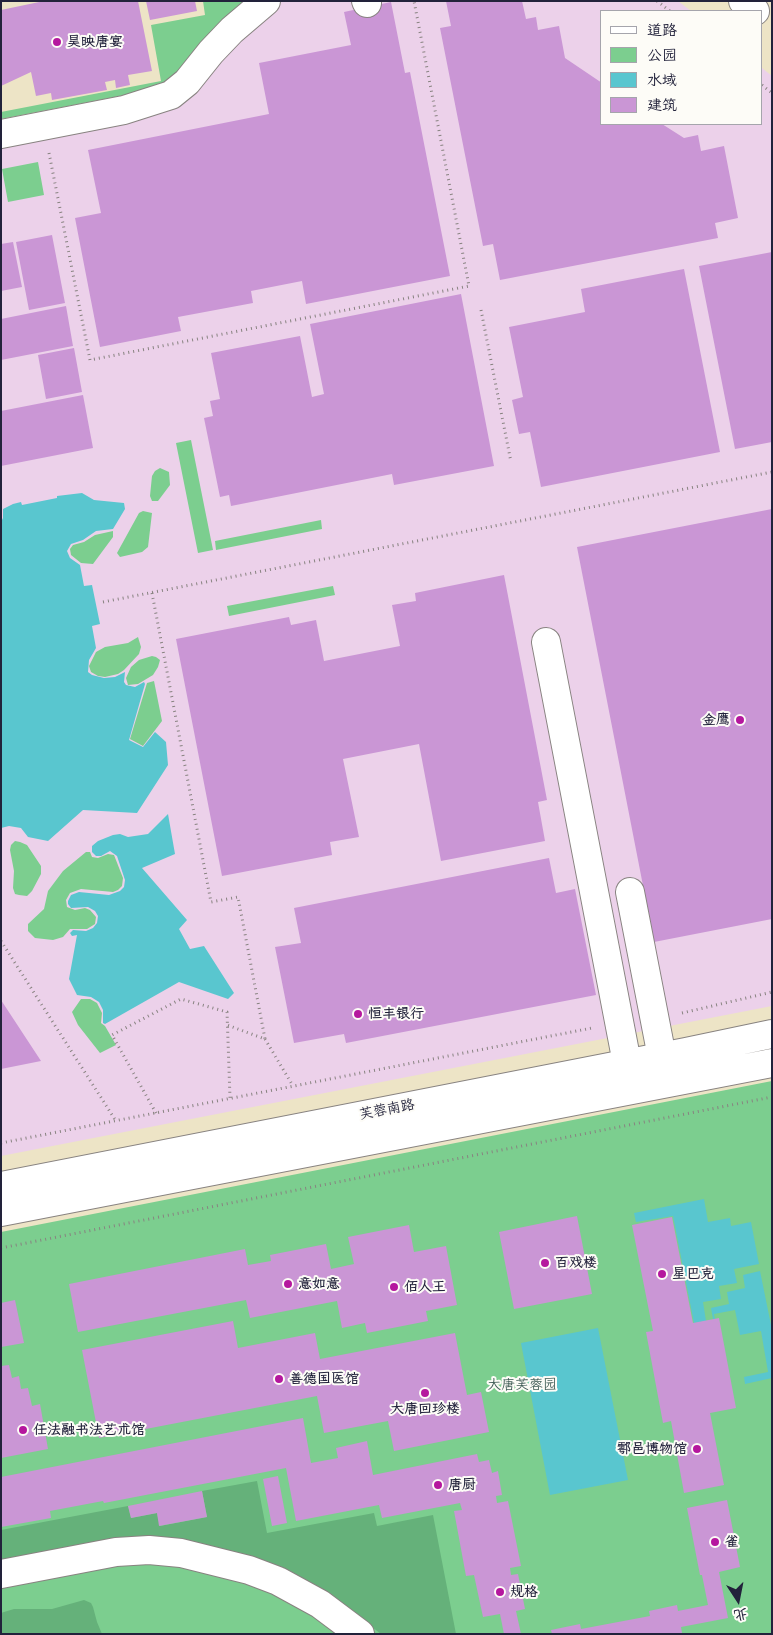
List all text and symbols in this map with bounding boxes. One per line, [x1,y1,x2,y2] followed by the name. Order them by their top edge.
[600,10,763,125] legend
[647,19,677,40] text: 道路
[67,34,123,50] place label: 昊映唐宴
[51,36,63,48] marker: 昊映唐宴
[647,44,677,65] text: 公园
[647,69,677,90] text: 水域
[647,94,677,115] text: 建筑
[702,712,730,728] place label: 金鹰
[734,714,746,726] marker: 金鹰
[368,1006,424,1022] place label: 恒丰银行
[352,1008,364,1020] marker: 恒丰银行
[358,1096,416,1124] street label: 芙蓉南路
[555,1255,597,1271] place label: 百戏楼
[539,1257,551,1269] marker: 百戏楼
[672,1266,714,1282] place label: 星巴克
[656,1268,668,1280] marker: 星巴克
[298,1276,340,1292] place label: 意如意
[282,1278,294,1290] marker: 意如意
[404,1279,446,1295] place label: 佰人王
[388,1281,400,1293] marker: 佰人王
[289,1371,359,1387] place label: 善德国医馆
[273,1373,285,1385] marker: 善德国医馆
[487,1377,557,1393] park label: 大唐芙蓉园
[419,1387,431,1399] marker: 大唐回珍楼
[390,1401,460,1417] place label: 大唐回珍楼
[33,1422,145,1438] place label: 任法融书法艺术馆
[17,1424,29,1436] marker: 任法融书法艺术馆
[617,1441,687,1457] place label: 鄠邑博物馆
[691,1443,703,1455] marker: 鄠邑博物馆
[448,1477,476,1493] place label: 唐厨
[432,1479,444,1491] marker: 唐厨
[725,1534,739,1550] place label: 雀
[709,1536,721,1548] marker: 雀
[713,1575,763,1625] north arrow
[510,1584,538,1600] place label: 规格
[494,1586,506,1598] marker: 规格
[732,1605,750,1626] text: 北

